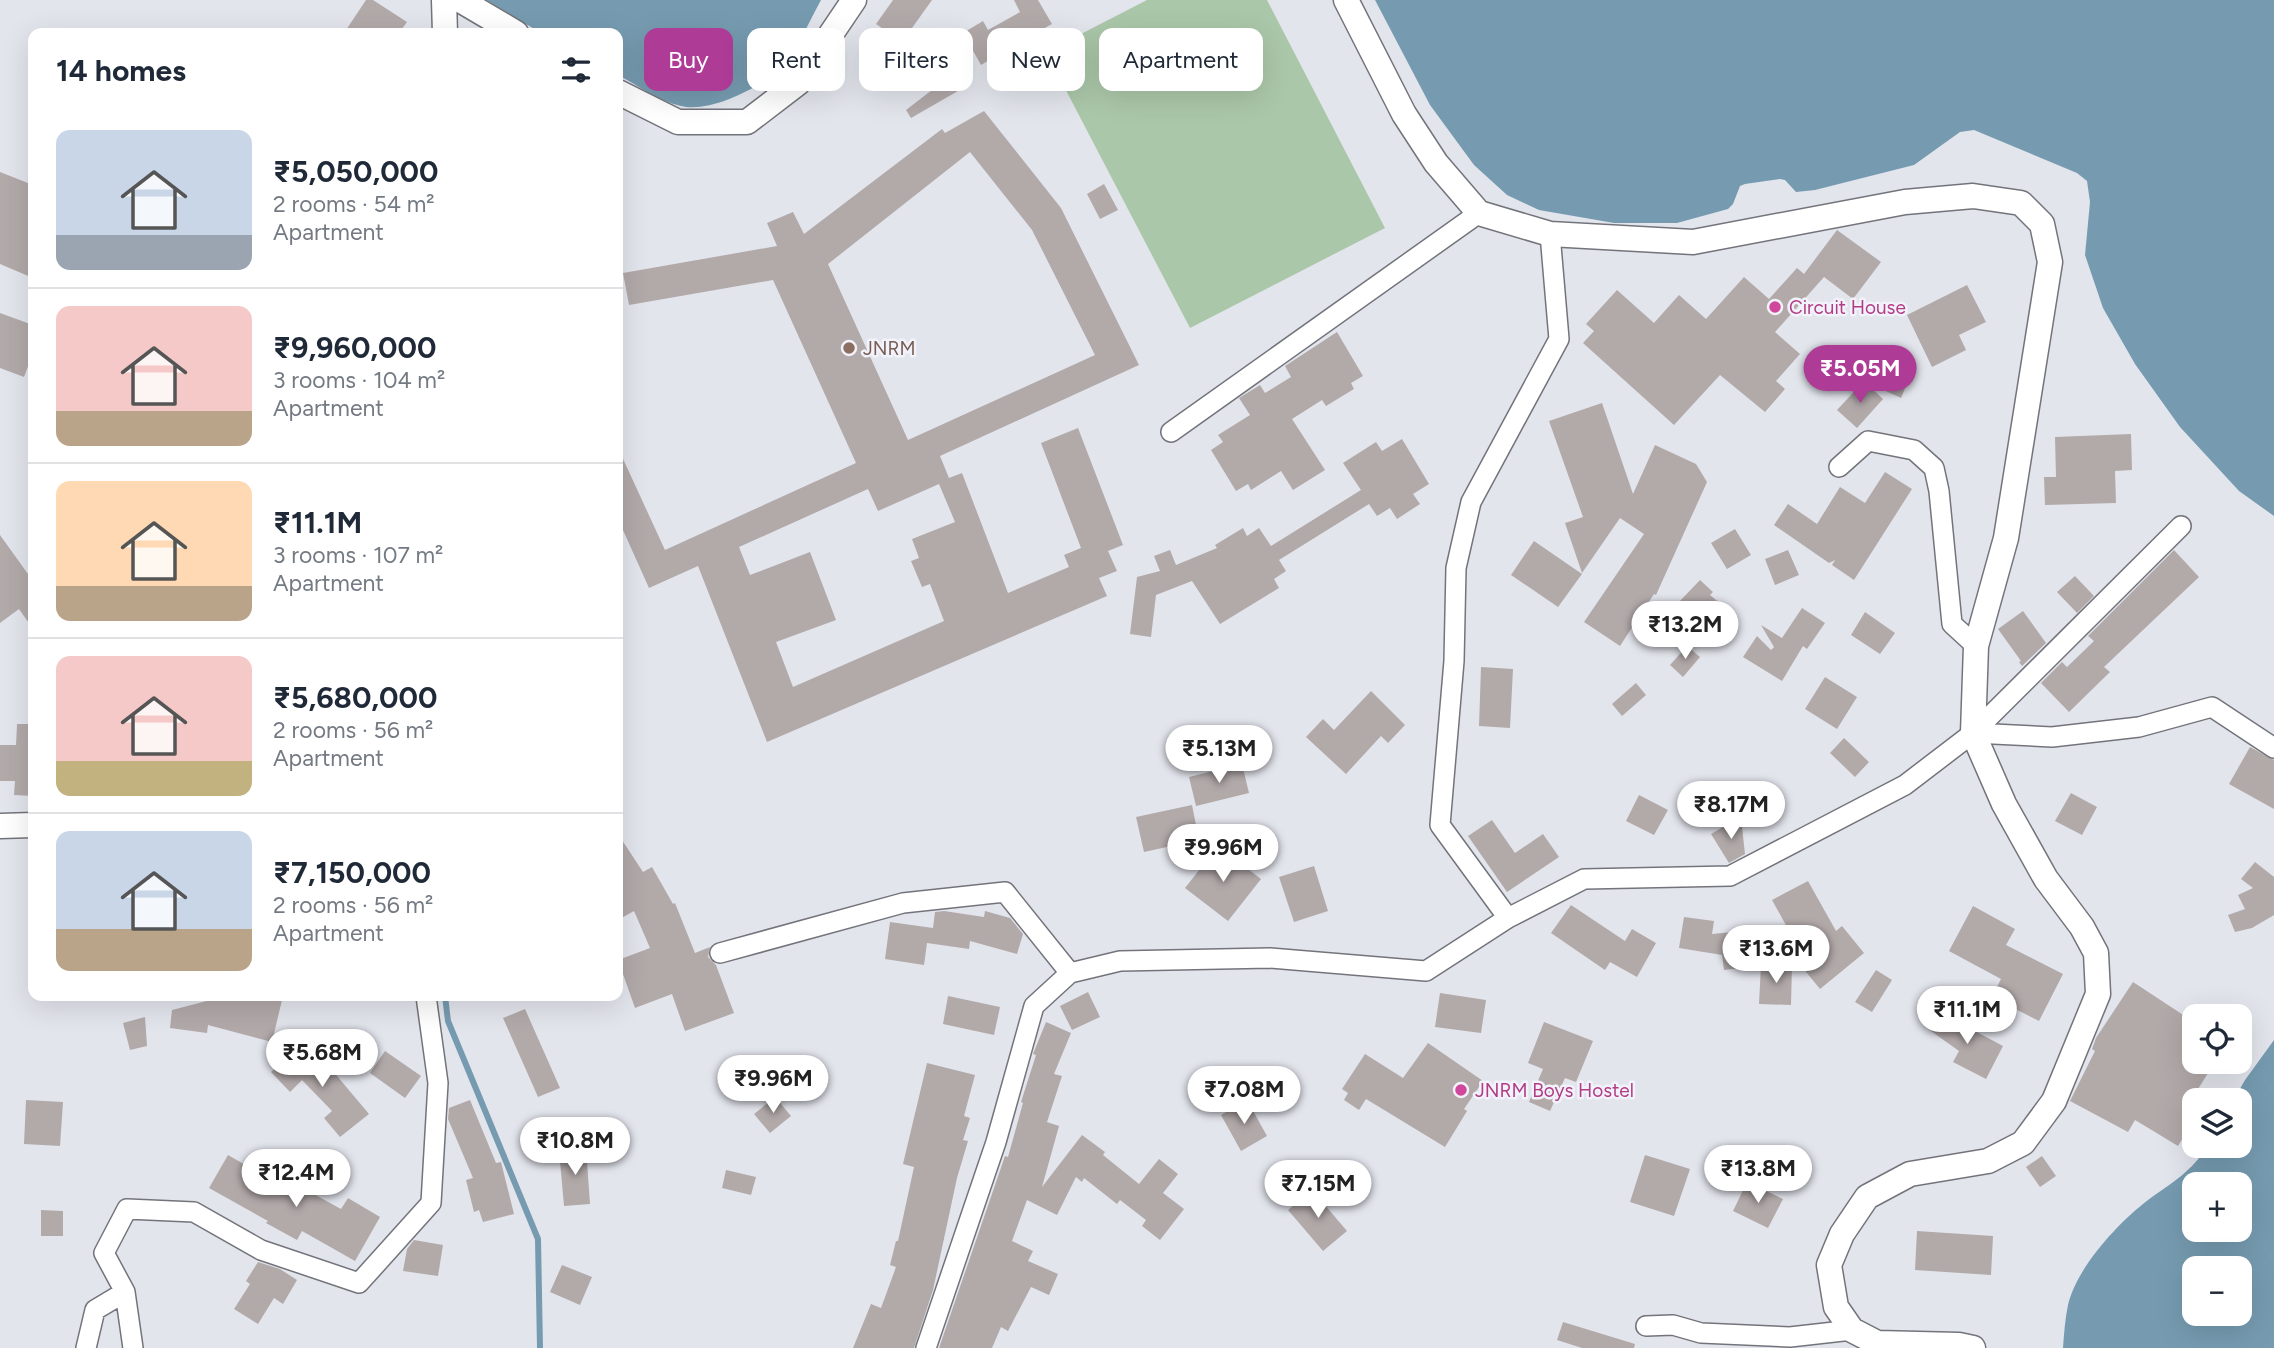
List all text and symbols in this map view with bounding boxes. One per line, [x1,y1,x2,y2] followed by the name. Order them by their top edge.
[644,28,733,91] chip: Buy
[747,28,845,91] chip: Rent
[859,28,973,91] chip: Filters
[987,28,1085,91] chip: New
[1099,28,1263,91] chip: Apartment
[557,51,595,89] icon: filters
[56,52,186,89] text: 14 homes
[273,153,438,190] text: ₹5,050,000
[112,158,196,242] icon: home
[273,190,435,218] text: 2 rooms · 54 m²
[273,218,384,246] text: Apartment
[1789,296,1906,319] place label: Circuit House
[1767,299,1783,315] marker: Circuit House
[273,329,436,366] text: ₹9,960,000
[112,334,196,418] icon: home
[863,337,915,360] place label: JNRM
[841,340,857,356] marker: JNRM
[1803,346,1917,405] pin: ₹5.05M
[1820,354,1900,382] text: ₹5.05M
[273,366,445,394] text: 3 rooms · 104 m²
[273,394,384,422] text: Apartment
[273,504,362,541] text: ₹11.1M
[112,509,196,593] icon: home
[273,541,443,569] text: 3 rooms · 107 m²
[273,569,384,597] text: Apartment
[1628,602,1742,661] pin: ₹13.2M
[1647,610,1723,638] text: ₹13.2M
[273,679,437,716] text: ₹5,680,000
[112,684,196,768] icon: home
[273,716,433,744] text: 2 rooms · 56 m²
[1162,726,1276,785] pin: ₹5.13M
[1181,734,1257,762] text: ₹5.13M
[273,744,384,772] text: Apartment
[1674,782,1788,841] pin: ₹8.17M
[1693,790,1769,818] text: ₹8.17M
[1166,824,1280,884] pin: ₹9.96M
[1183,833,1263,861] text: ₹9.96M
[273,854,431,891] text: ₹7,150,000
[112,859,196,943] icon: home
[273,891,433,919] text: 2 rooms · 56 m²
[273,919,384,947] text: Apartment
[1719,926,1833,985] pin: ₹13.6M
[1738,934,1814,962] text: ₹13.6M
[1910,986,2024,1046] pin: ₹11.1M
[1933,995,2001,1023] text: ₹11.1M
[2182,1004,2252,1326] map controls
[2182,1004,2252,1074] button: locate
[265,1030,379,1089] pin: ₹5.68M
[282,1038,362,1066] text: ₹5.68M
[716,1056,830,1115] pin: ₹9.96M
[733,1064,813,1092] text: ₹9.96M
[1187,1066,1301,1126] pin: ₹7.08M
[1204,1075,1284,1103] text: ₹7.08M
[1475,1079,1634,1102] place label: JNRM Boys Hostel
[1453,1082,1469,1098] marker: JNRM Boys Hostel
[2182,1088,2252,1158] button: layers
[518,1118,632,1177] pin: ₹10.8M
[536,1126,614,1154] text: ₹10.8M
[1701,1146,1815,1205] pin: ₹13.8M
[239,1150,353,1209] pin: ₹12.4M
[1720,1154,1796,1182] text: ₹13.8M
[258,1158,334,1186] text: ₹12.4M
[1261,1160,1375,1220] pin: ₹7.15M
[1280,1169,1356,1197] text: ₹7.15M
[2182,1172,2252,1242] button: +
[2182,1256,2252,1326] button: −

